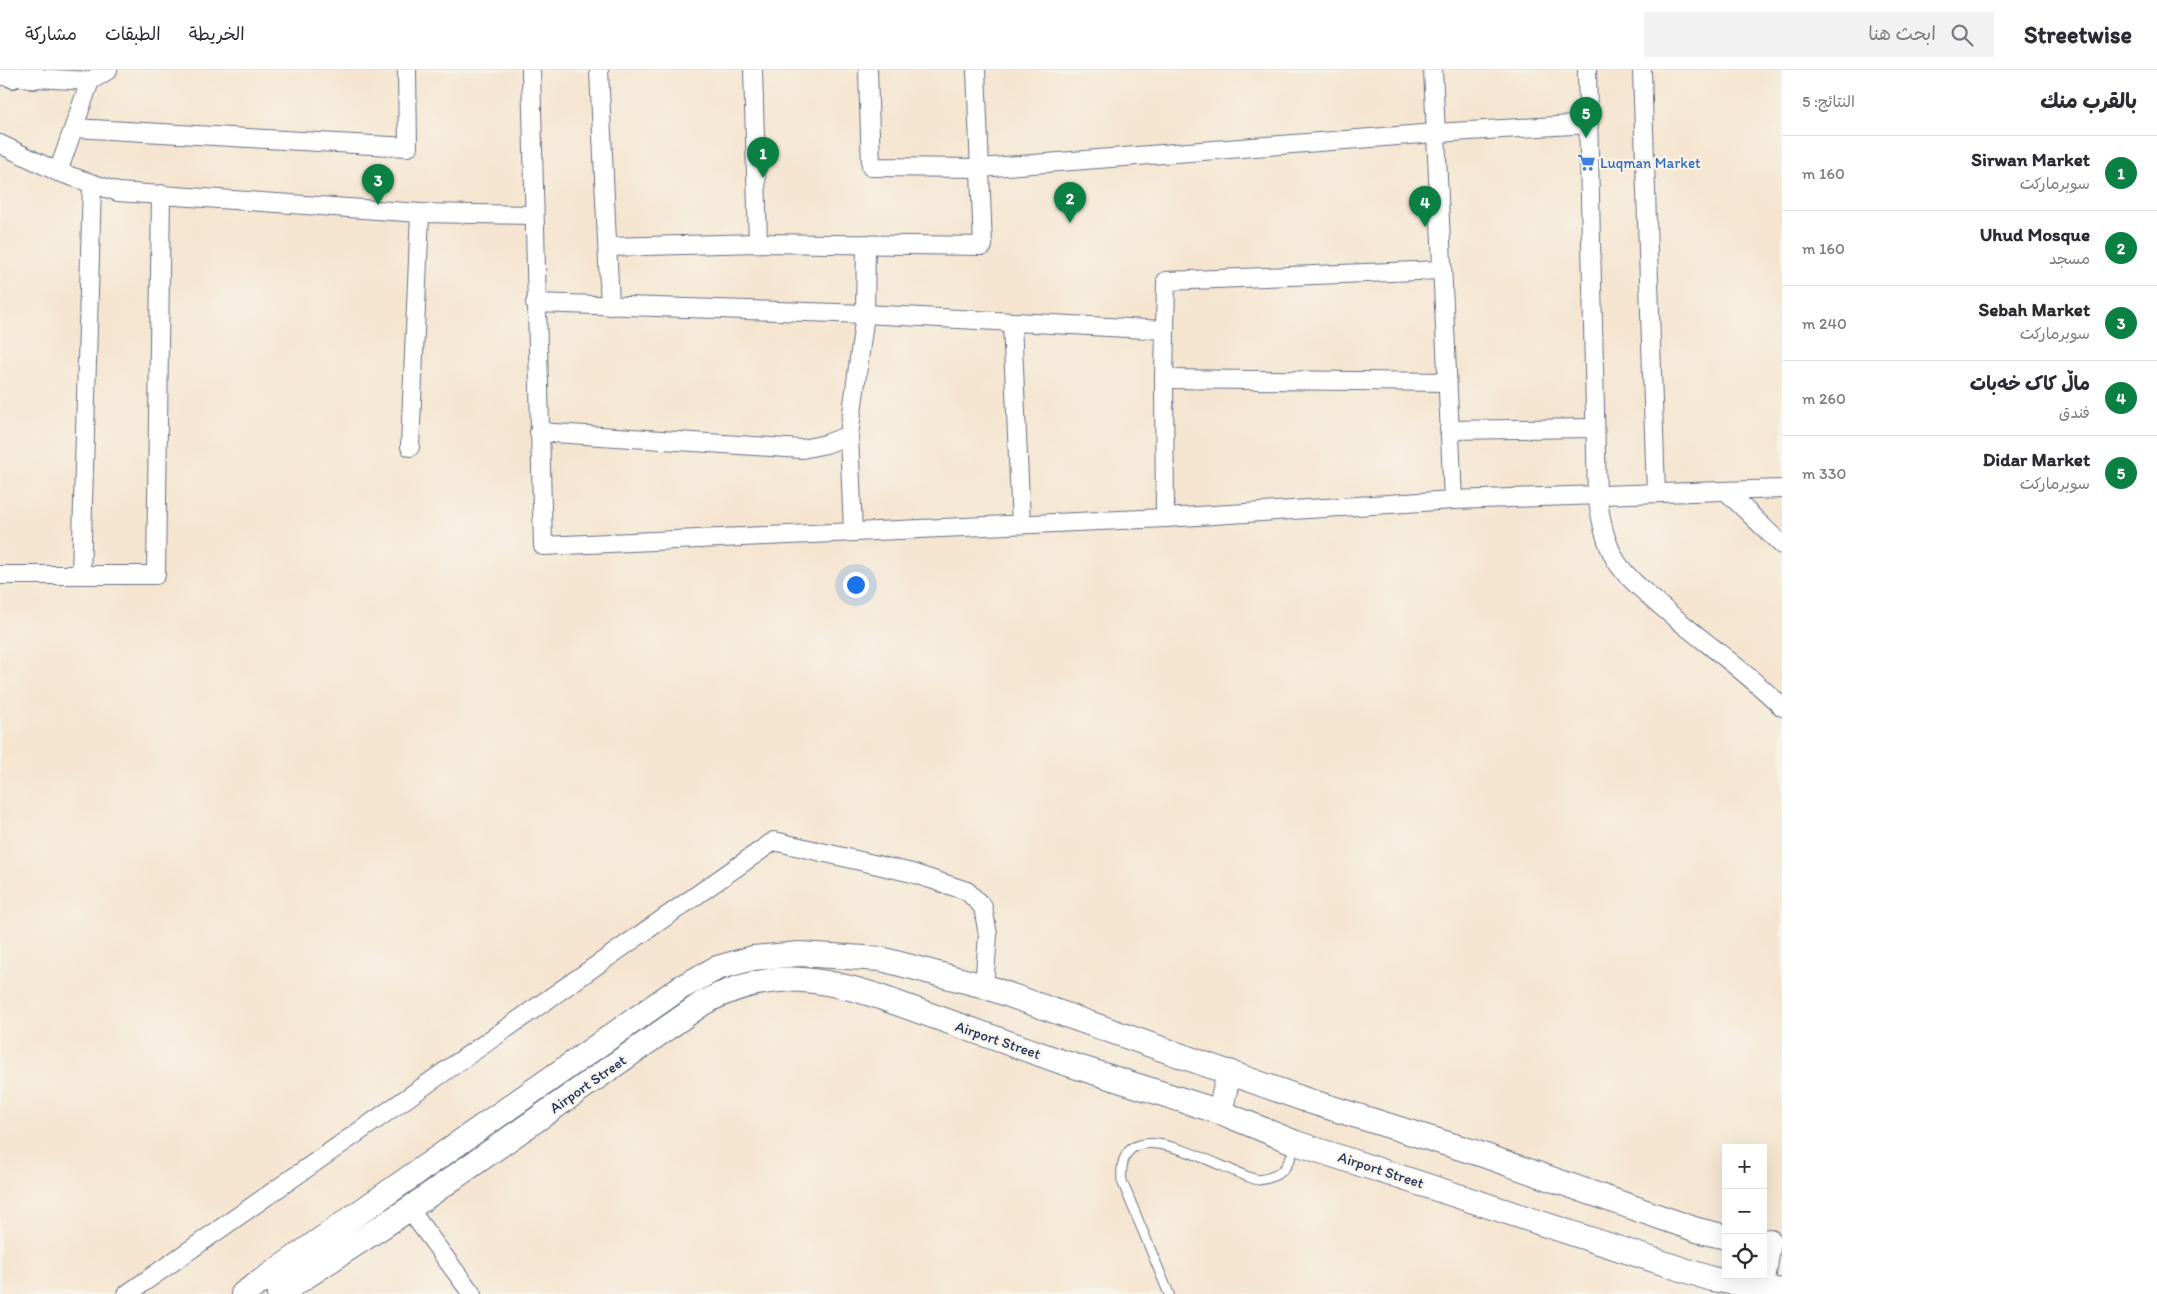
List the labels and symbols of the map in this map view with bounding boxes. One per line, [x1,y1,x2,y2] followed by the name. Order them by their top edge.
[1570,97,1602,138] pin: 5
[747,137,779,178] pin: 1
[1576,153,1596,173] supermarket icon: Luqman Market
[1600,154,1701,172] place label: Luqman Market
[362,164,394,205] pin: 3
[1054,182,1086,223] pin: 2
[1409,186,1441,227] pin: 4
[843,572,869,598] your location
[953,1017,1043,1063] street label: Airport Street
[546,1051,630,1117] street label: Airport Street
[1336,1148,1427,1192] street label: Airport Street

